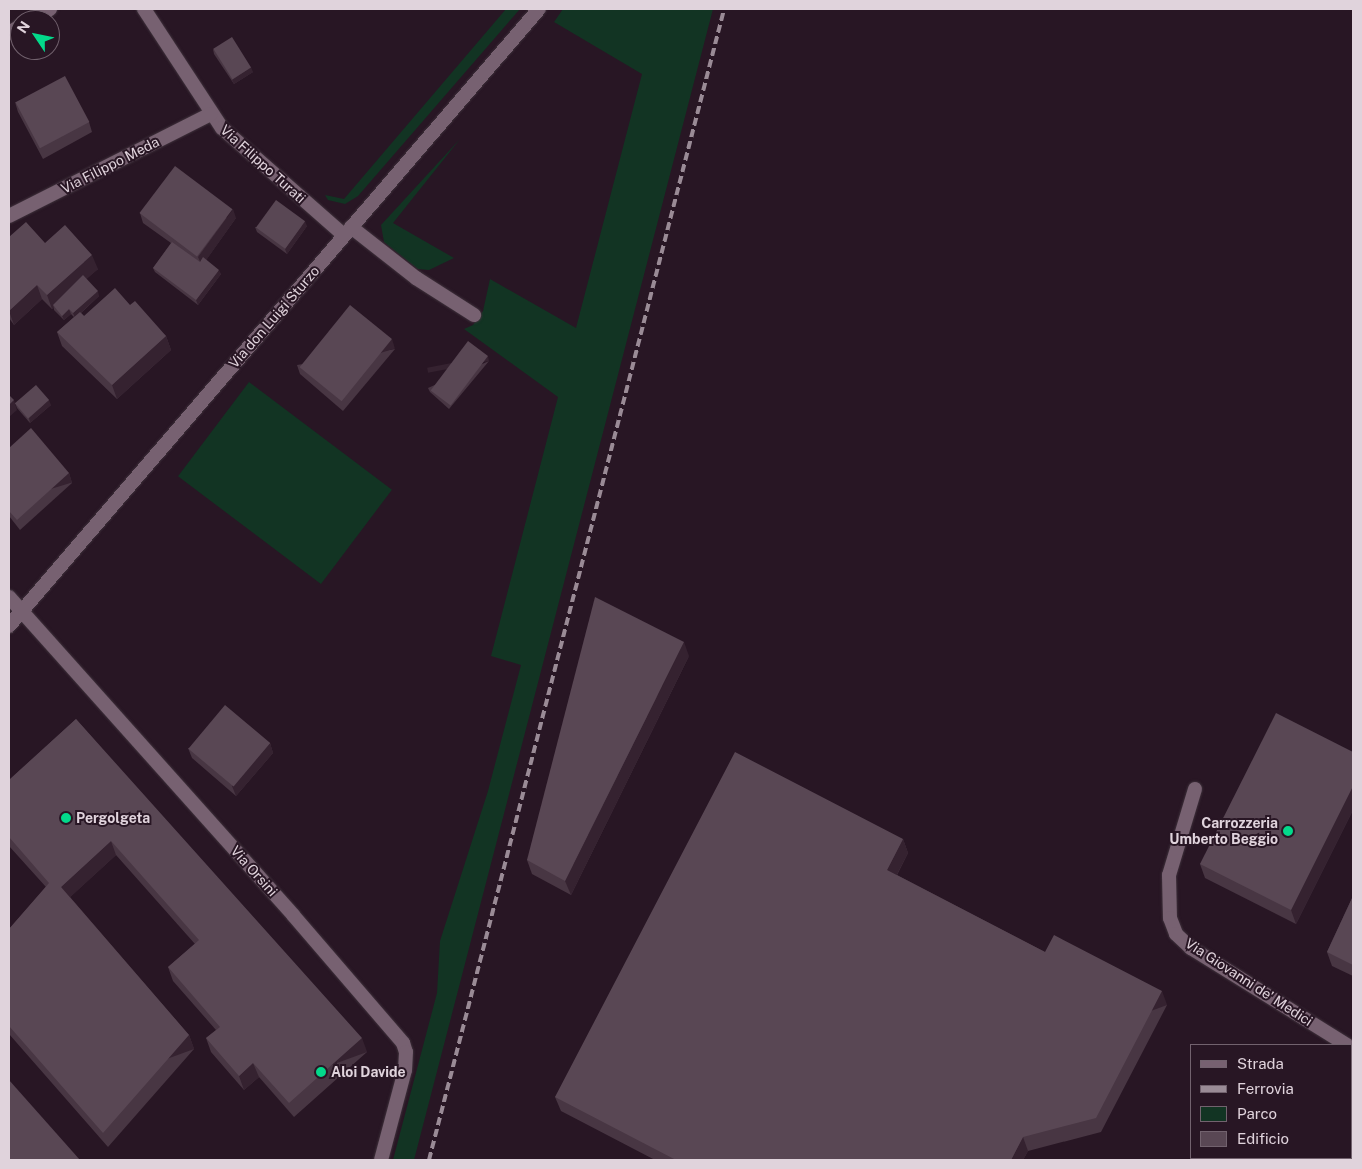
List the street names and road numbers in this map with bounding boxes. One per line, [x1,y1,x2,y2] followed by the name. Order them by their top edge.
[217,121,309,207] street label: Via Filippo Turati
[58,133,162,197] street label: Via Filippo Meda
[225,262,323,372] street label: Via don Luigi Sturzo
[227,842,281,900] street label: Via Orsini
[1182,935,1316,1029] street label: Via Giovanni de' Medici

